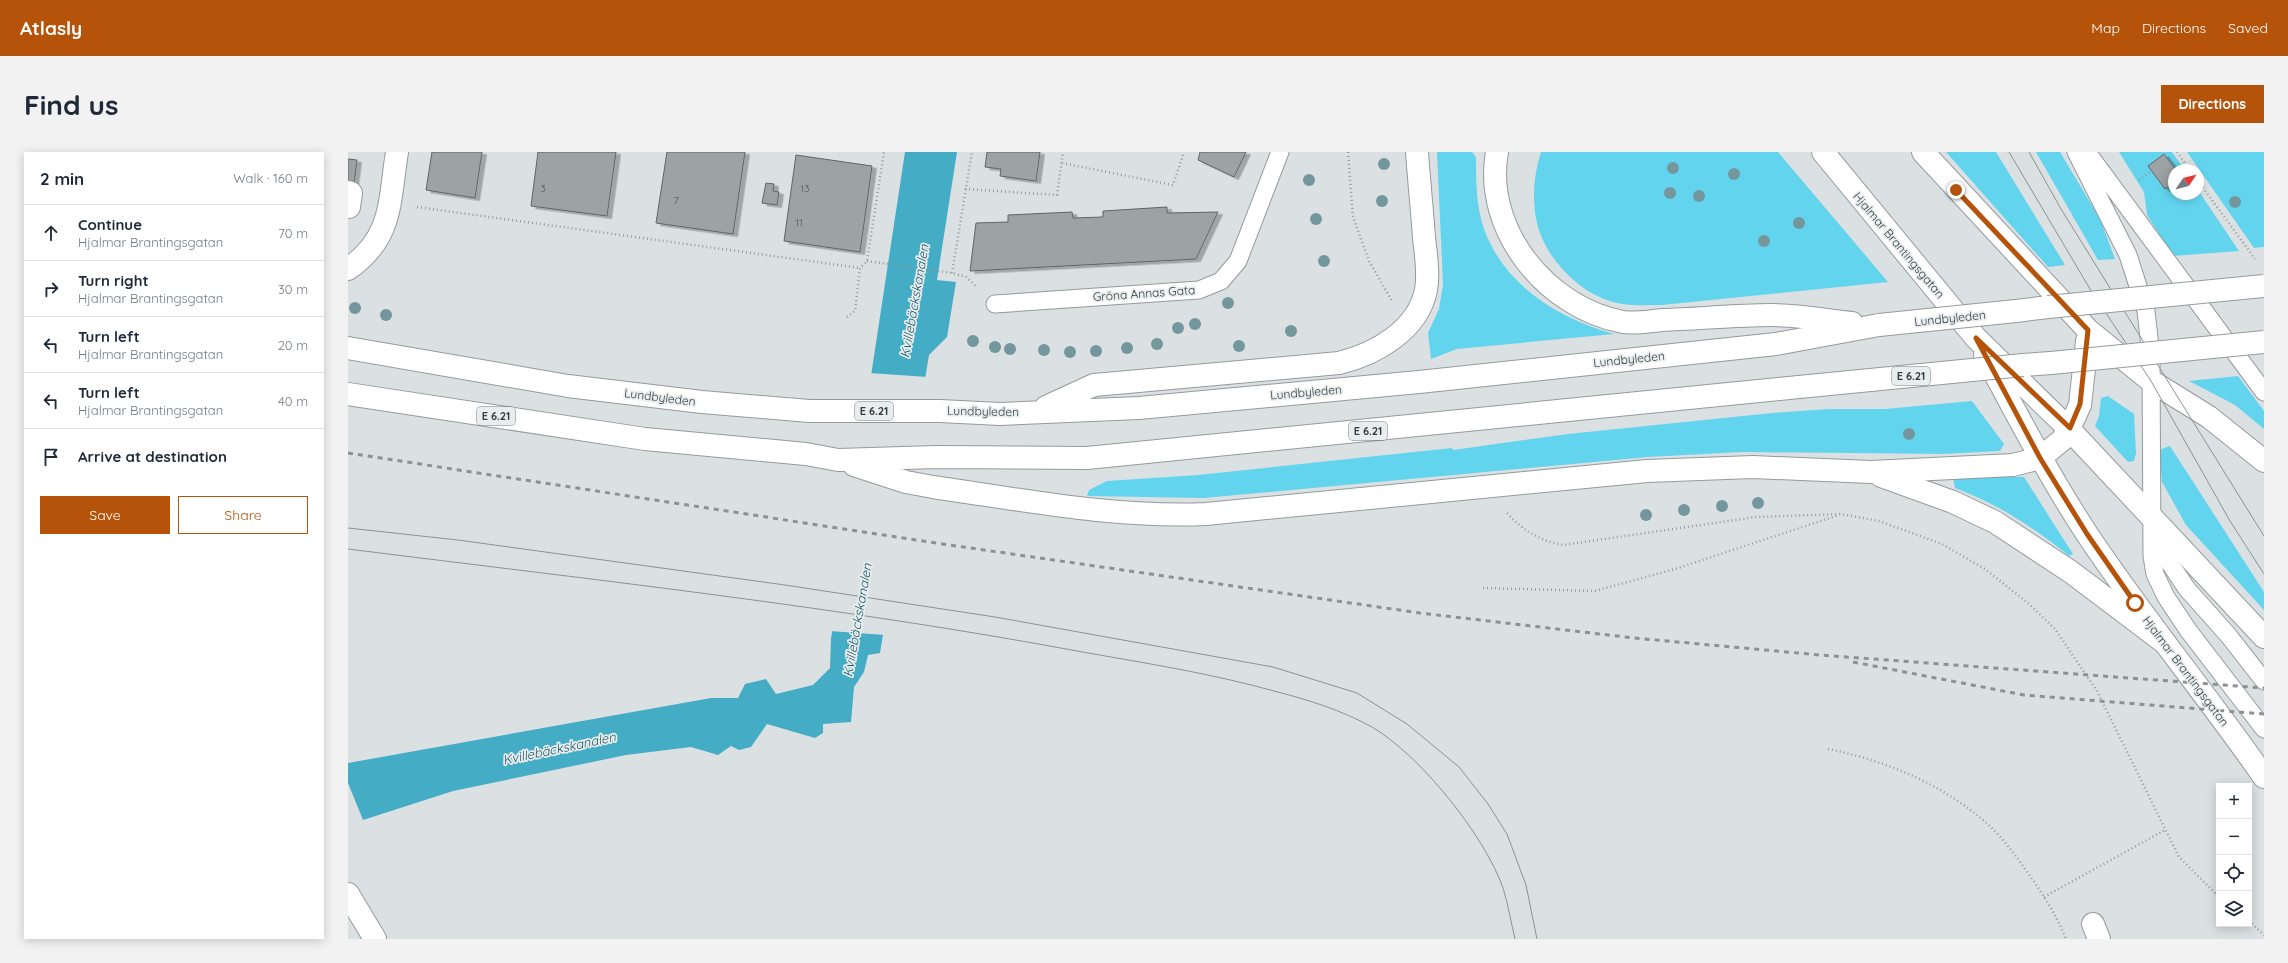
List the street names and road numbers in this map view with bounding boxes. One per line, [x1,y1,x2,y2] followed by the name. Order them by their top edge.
[1850,189,1948,301] street label: Hjalmar Brantingsgatan
[1092,282,1196,304] street label: Gröna Annas Gata
[1913,307,1987,329] street label: Lundbyleden
[1592,348,1666,370] street label: Lundbyleden
[1892,367,1930,385] road number: E 6.21
[1270,381,1342,403] street label: Lundbyleden
[623,385,697,409] street label: Lundbyleden
[855,402,893,420] road number: E 6.21
[947,403,1019,419] street label: Lundbyleden
[477,407,515,425] road number: E 6.21
[1349,422,1387,440] road number: E 6.21
[2140,613,2232,729] street label: Hjalmar Brantingsgatan

